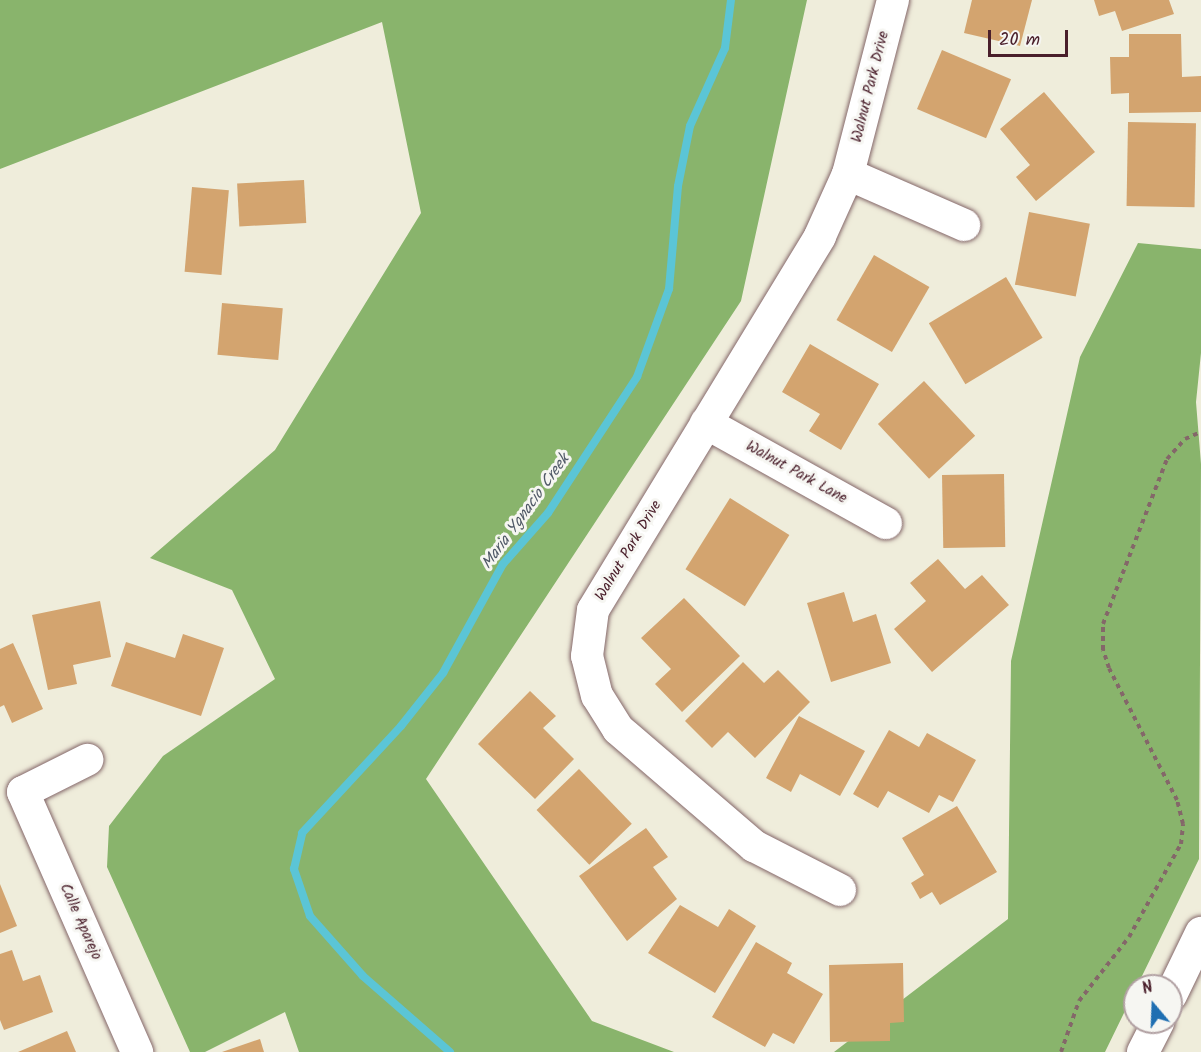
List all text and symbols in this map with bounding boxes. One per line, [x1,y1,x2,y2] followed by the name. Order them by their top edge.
[991,18,1070,56] scale bar
[999,26,1040,55] text: 20 m
[848,30,894,144] street label: Walnut Park Drive
[742,438,850,508] street label: Walnut Park Lane
[478,451,574,573] water label: Maria Ygnacio Creek
[592,498,666,604] street label: Walnut Park Drive
[55,881,105,963] street label: Calle Aparejo
[1123,974,1183,1034] north arrow
[1139,975,1156,1002] text: N

